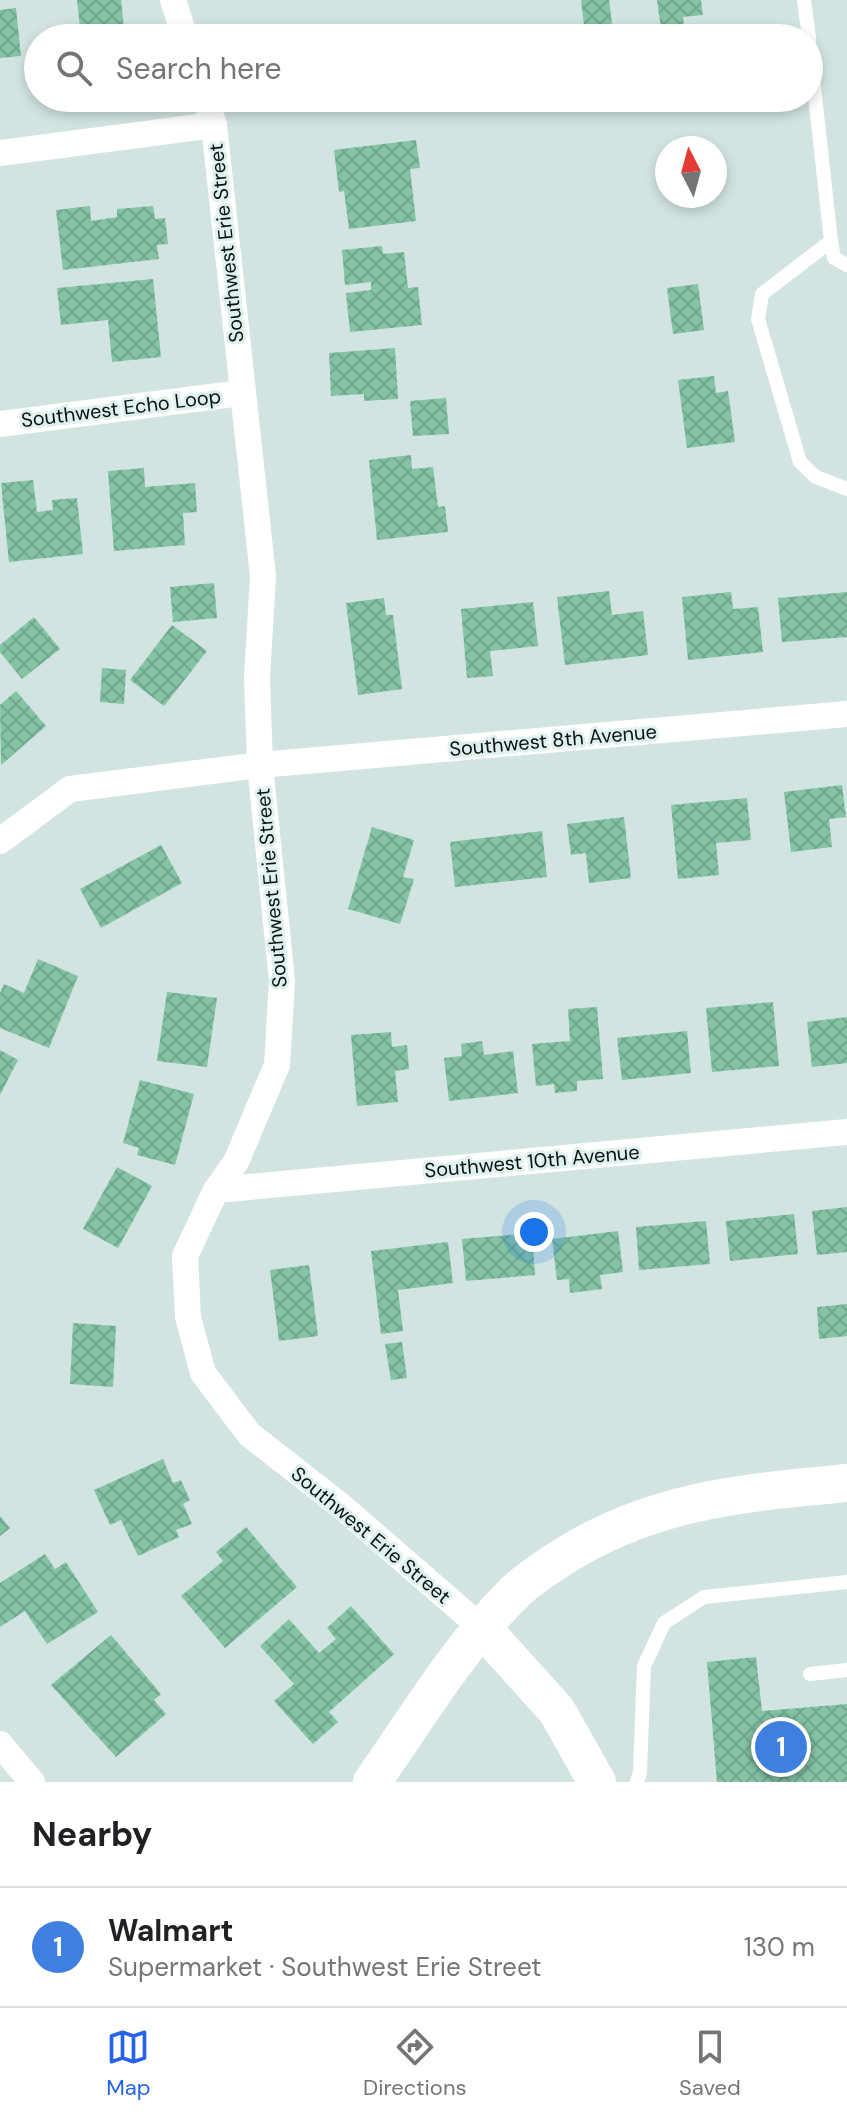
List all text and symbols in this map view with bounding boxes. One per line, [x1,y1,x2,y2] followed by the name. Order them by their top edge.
[24,24,823,112] search box
[52,46,96,90] icon: search
[116,49,282,88] text: Search here
[655,136,727,208] north arrow
[203,142,249,344] street label: Southwest Erie Street
[20,383,222,433] street label: Southwest Echo Loop
[448,718,658,762] street label: Southwest 8th Avenue
[249,787,293,989] street label: Southwest Erie Street
[423,1139,641,1183] street label: Southwest 10th Avenue
[514,1212,554,1252] your location
[286,1461,456,1609] street label: Southwest Erie Street
[755,1717,807,1777] pin: 1
[32,1812,152,1857] text: Nearby
[108,1911,233,1950] text: Walmart
[53,1930,63,1964] text: 1
[744,1930,815,1964] text: 130 m
[108,1950,541,1984] text: Supermarket · Southwest Erie Street
[106,2025,151,2102] tab: Map
[363,2025,467,2102] tab: Directions
[679,2025,741,2102] tab: Saved

